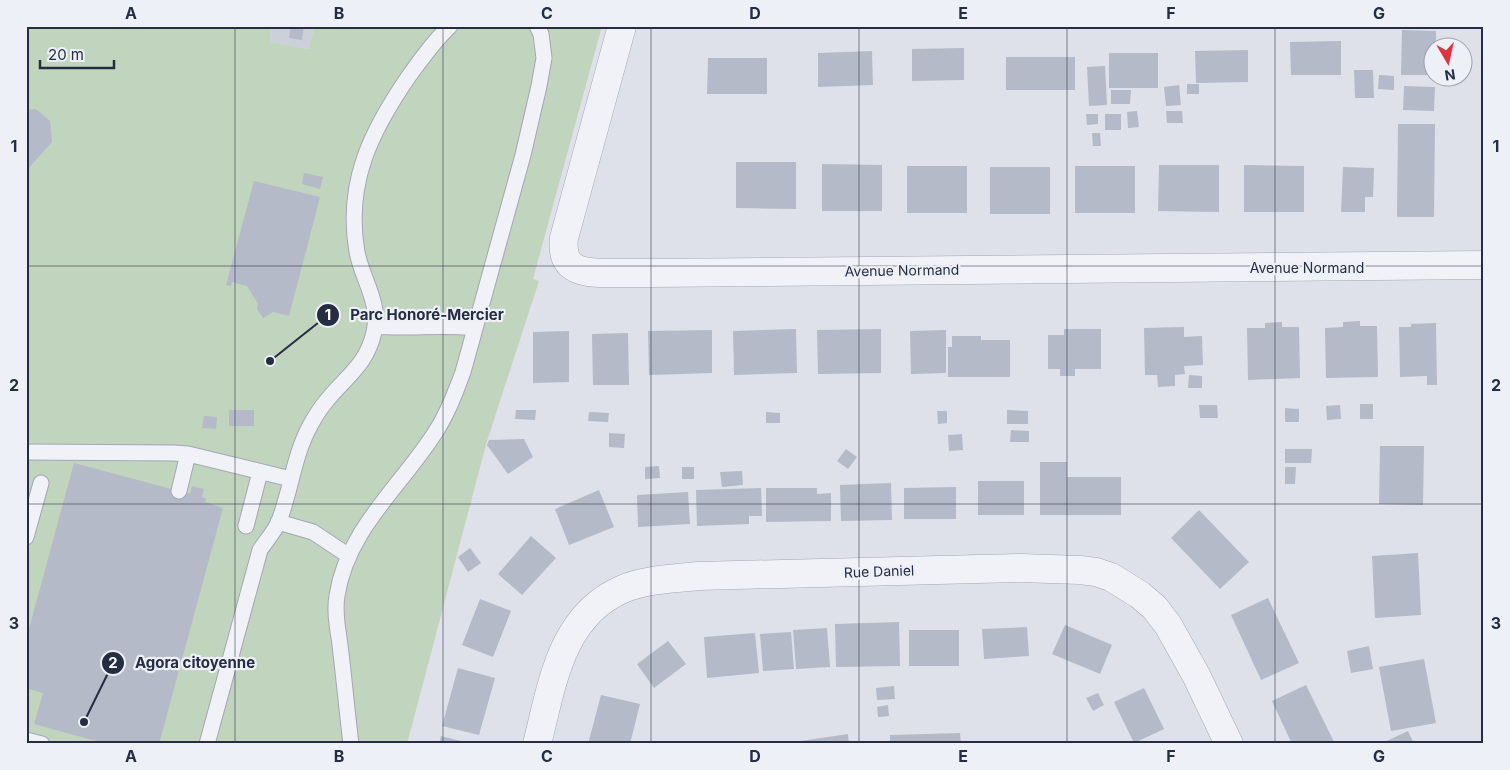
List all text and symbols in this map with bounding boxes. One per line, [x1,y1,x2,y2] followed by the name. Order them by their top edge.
[125,3,137,23] text: A
[334,3,344,23] text: B
[541,3,553,23] text: C
[749,3,761,23] text: D
[958,3,968,23] text: E
[1166,3,1176,23] text: F
[1373,3,1385,23] text: G
[40,38,114,70] scale bar
[1422,38,1472,88] north arrow
[48,45,84,64] text: 20 m
[1444,66,1457,85] text: N
[11,136,17,156] text: 1
[1493,136,1499,156] text: 1
[1250,259,1364,276] street label: Avenue Normand
[845,261,959,279] street label: Avenue Normand
[316,300,514,330] callout: Parc Honoré-Mercier
[325,305,331,324] text: 1
[350,305,504,324] text: Parc Honoré-Mercier
[9,375,19,395] text: 2
[1491,375,1501,395] text: 2
[843,561,915,581] street label: Rue Daniel
[9,613,19,633] text: 3
[1491,613,1501,633] text: 3
[100,648,265,678] callout: Agora citoyenne
[108,653,118,672] text: 2
[135,653,255,672] text: Agora citoyenne
[125,746,137,766] text: A
[334,746,344,766] text: B
[541,746,553,766] text: C
[749,746,761,766] text: D
[958,746,968,766] text: E
[1166,746,1176,766] text: F
[1373,746,1385,766] text: G

